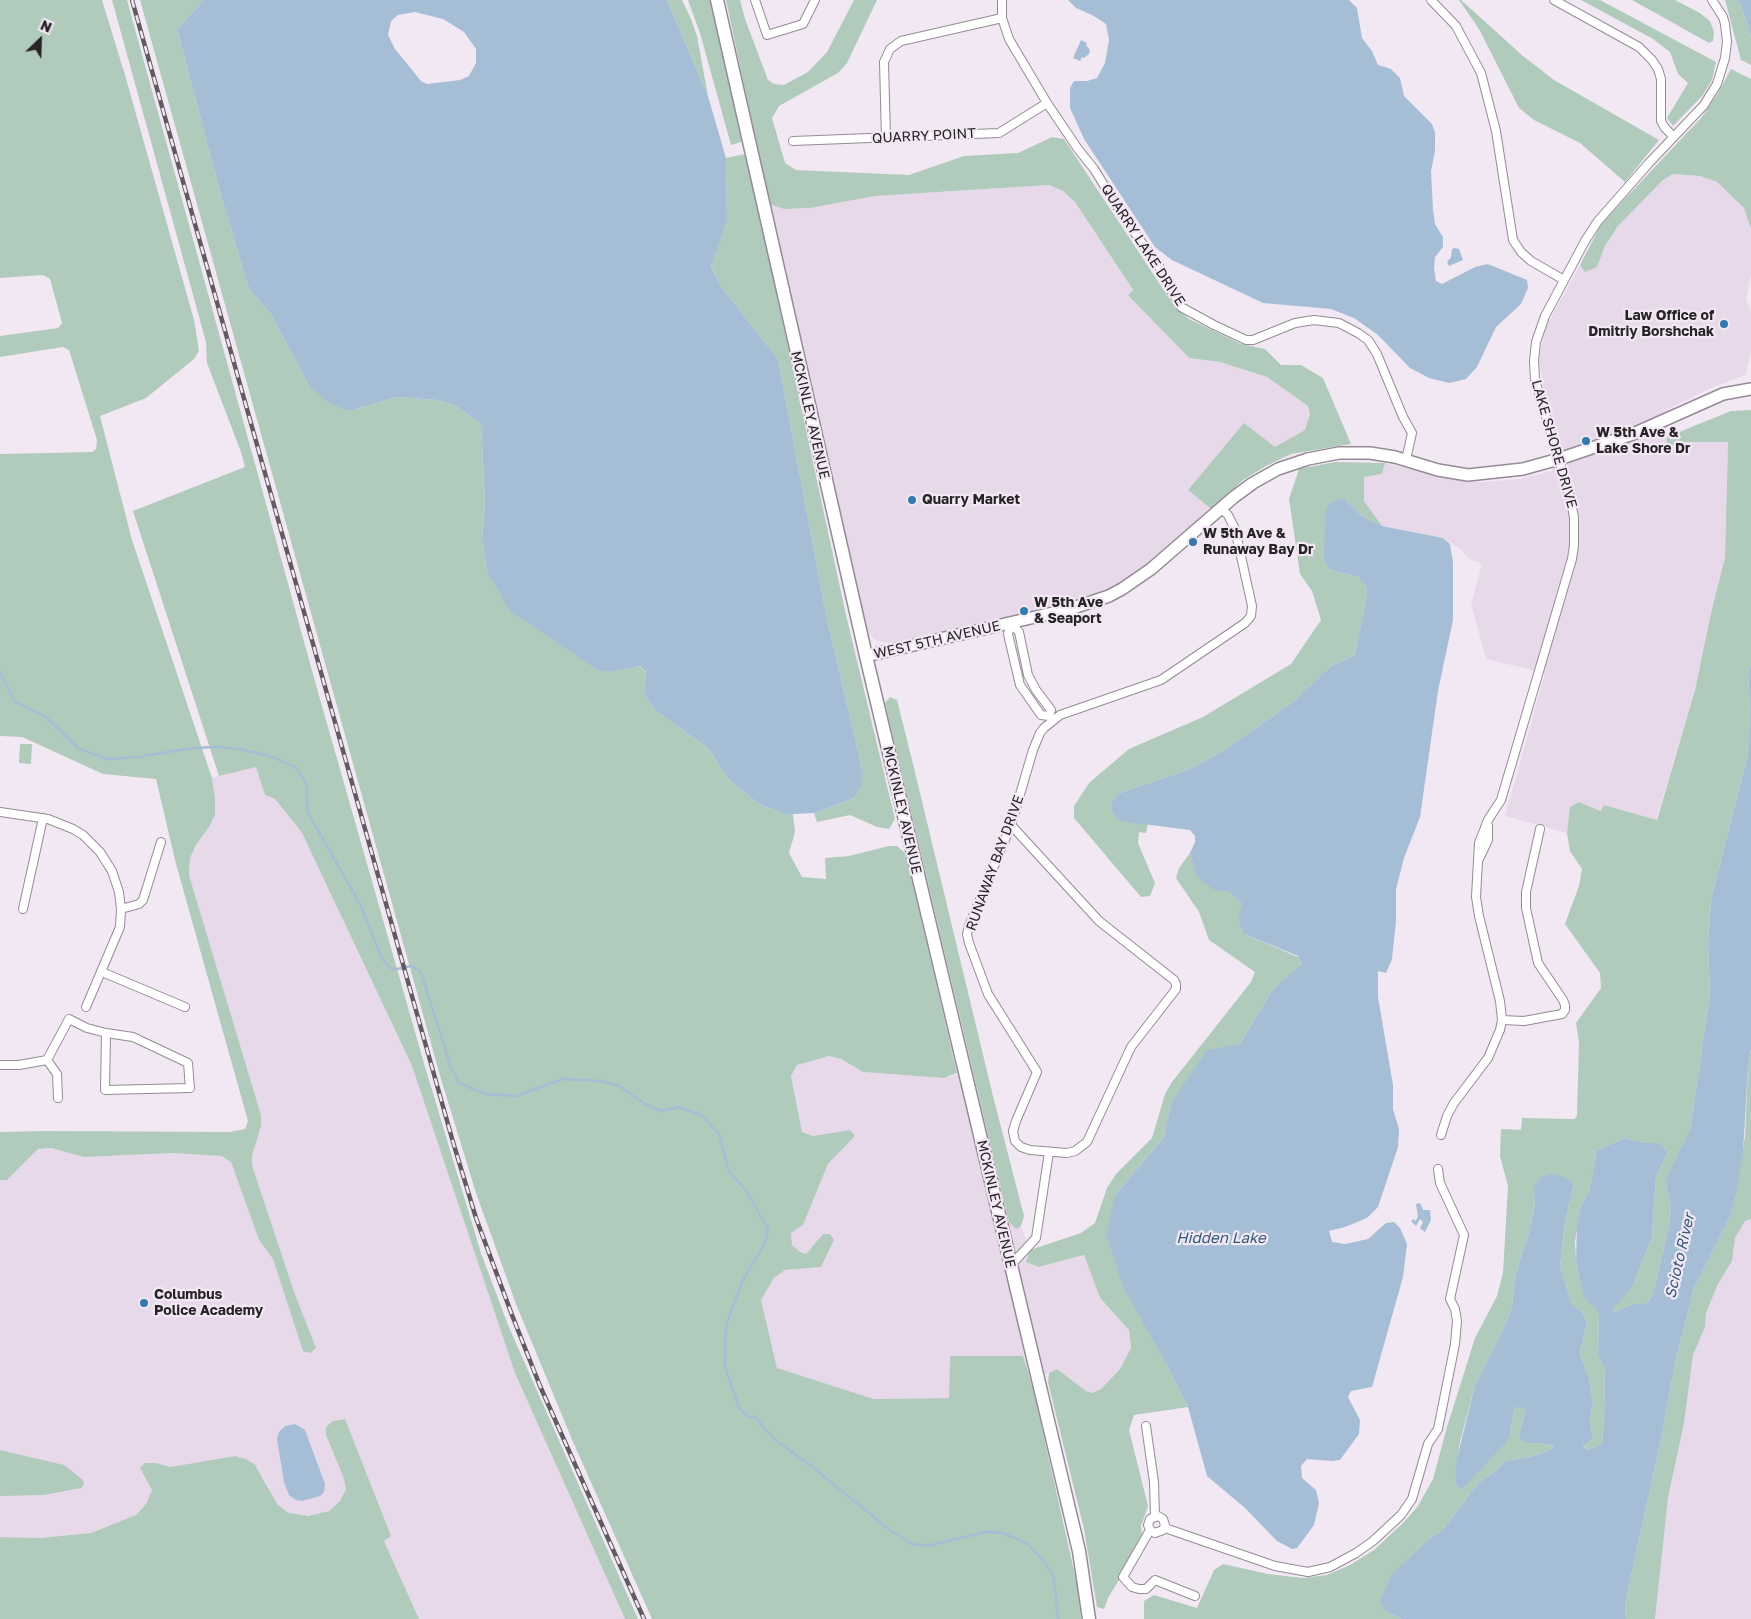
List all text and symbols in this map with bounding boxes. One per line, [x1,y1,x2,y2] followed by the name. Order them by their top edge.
[15,15,65,65] north arrow
[38,16,55,36] text: N
[872,125,976,147] street label: QUARRY POINT
[1097,181,1189,309] street label: QUARRY LAKE DRIVE
[1588,308,1714,341] place label: Law Office of Dmitriy Borshchak
[1718,318,1730,330] marker: Law Office of Dmitriy Borshchak
[787,349,833,481] street label: MCKINLEY AVENUE
[1528,378,1580,510] street label: LAKE SHORE DRIVE
[1596,425,1691,458] place label: W 5th Ave & Lake Shore Dr
[1580,435,1592,447] marker: W 5th Ave & Lake Shore Dr
[922,492,1020,508] place label: Quarry Market
[906,494,918,506] marker: Quarry Market
[1203,526,1314,558] place label: W 5th Ave & Runaway Bay Dr
[1187,536,1199,548] marker: W 5th Ave & Runaway Bay Dr
[1034,595,1103,628] place label: W 5th Ave & Seaport
[1018,605,1030,617] marker: W 5th Ave & Seaport
[872,617,1002,663] street label: WEST 5TH AVENUE
[879,744,925,876] street label: MCKINLEY AVENUE
[963,793,1027,933] street label: RUNAWAY BAY DRIVE
[973,1138,1019,1270] street label: MCKINLEY AVENUE
[1662,1212,1698,1300] water label: Scioto River
[1176,1229,1266,1247] water label: Hidden Lake
[154,1287,263,1320] place label: Columbus Police Academy
[138,1297,150,1309] marker: Columbus Police Academy

